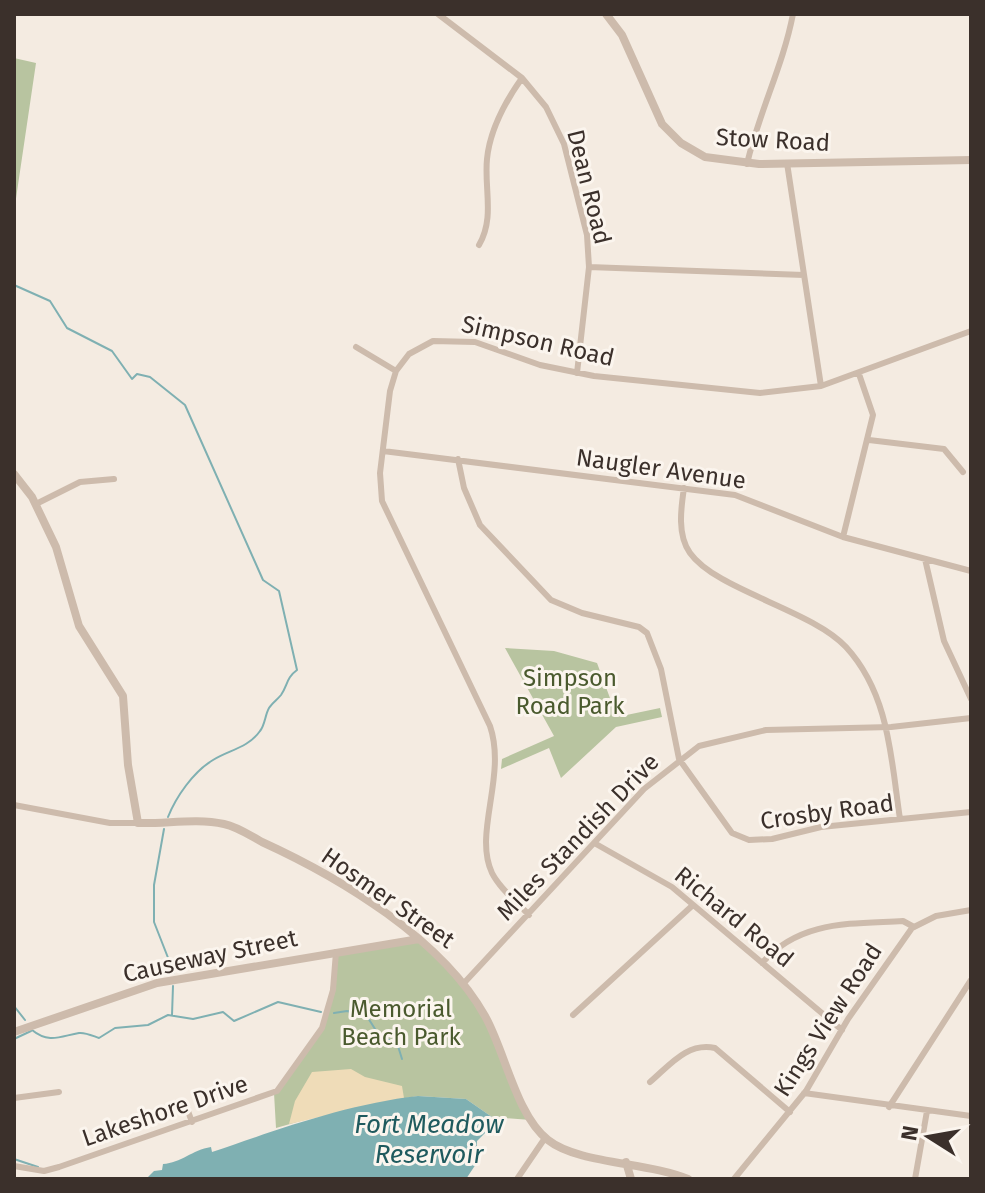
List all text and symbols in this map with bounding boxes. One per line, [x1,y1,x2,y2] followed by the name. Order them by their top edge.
[715,123,831,157] street label: Stow Road
[561,127,617,247] street label: Dean Road
[459,310,617,372] street label: Simpson Road
[574,443,748,495] street label: Naugler Avenue
[516,664,625,720] park label: Simpson Road Park
[491,748,665,926] street label: Miles Standish Drive
[758,789,896,835] street label: Crosby Road
[316,842,460,954] street label: Hosmer Street
[669,861,799,973] street label: Richard Road
[120,924,300,988] street label: Causeway Street
[768,938,888,1102] street label: Kings View Road
[341,995,462,1051] park label: Memorial Beach Park
[78,1070,252,1152] street label: Lakeshore Drive
[889,1097,969,1177] north arrow
[354,1109,504,1170] water label: Fort Meadow Reservoir
[895,1124,925,1143] text: N

